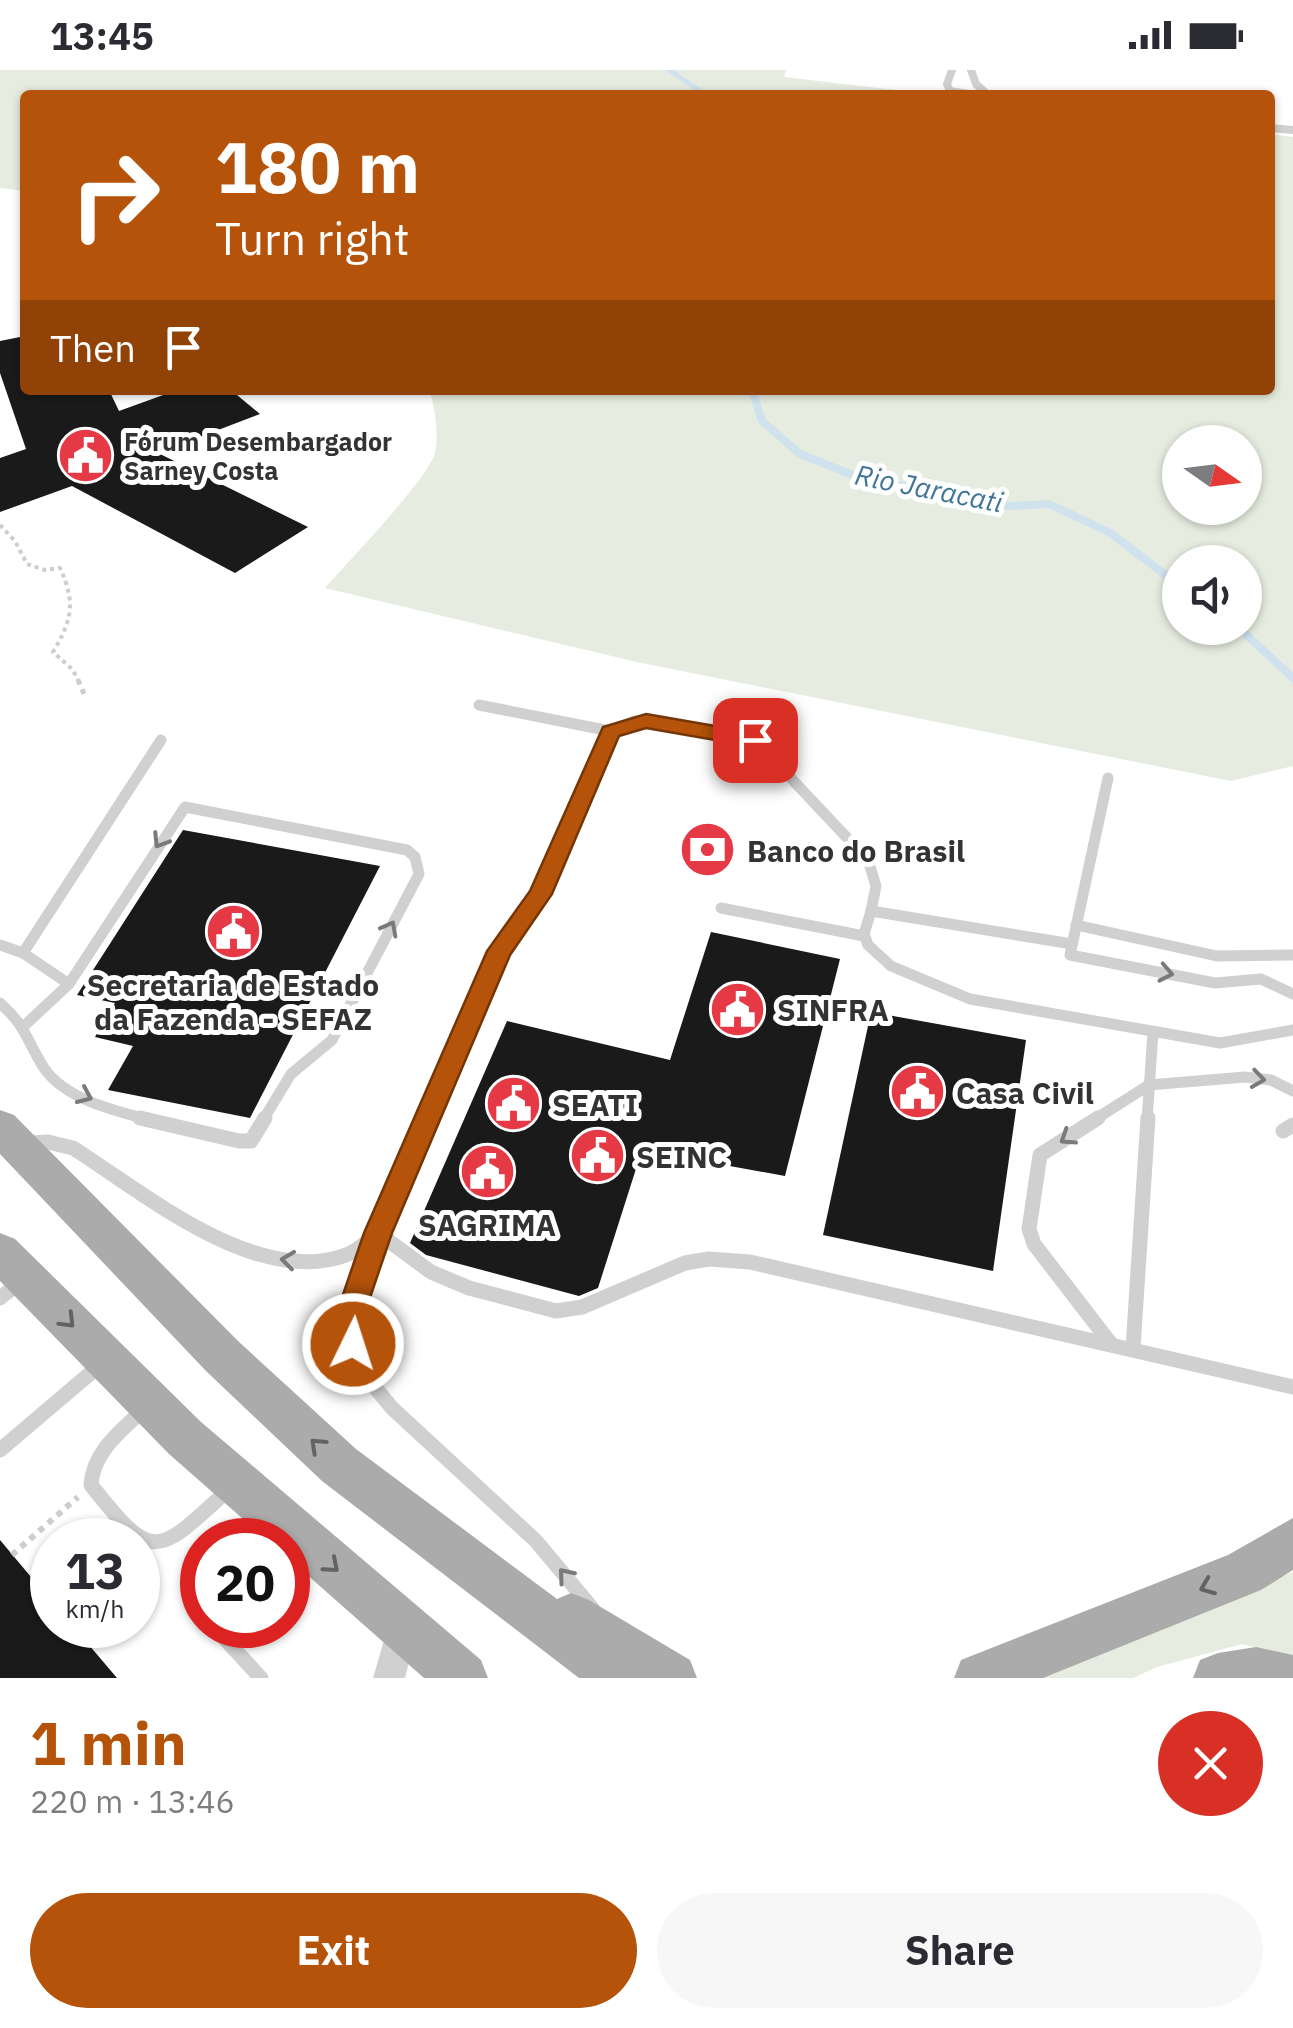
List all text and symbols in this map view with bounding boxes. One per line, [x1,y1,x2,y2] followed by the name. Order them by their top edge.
[50,11,154,60] text: 13:45
[215,121,420,212] text: 180 m
[50,130,180,260] icon: right
[215,209,410,267] text: Turn right
[156,320,211,375] icon: arrive
[50,323,136,372] text: Then
[55,425,115,485] public building icon: Fórum Desembargador Sarney Costa
[124,425,392,487] place label: Fórum Desembargador Sarney Costa
[1162,425,1262,525] north arrow
[1162,425,1262,645] map controls
[852,456,1007,521] water label: Rio Jaracati
[1162,545,1262,645] button: sound
[713,698,798,783] pin
[728,713,783,768] icon: arrive
[678,820,738,880] bank icon: Banco do Brasil
[153,830,172,848] one-way arrow
[747,831,965,870] place label: Banco do Brasil
[203,901,263,961] public building icon: Secretaria de Estado da Fazenda - SEFAZ
[378,921,398,939] one-way arrow
[1157,962,1174,983] one-way arrow
[87,965,379,1038] place label: Secretaria de Estado da Fazenda - SEFAZ
[708,979,768,1039] public building icon: SINFRA
[777,990,889,1029] place label: SINFRA
[887,1062,947,1122] public building icon: Casa Civil
[1249,1068,1266,1089] one-way arrow
[956,1073,1094,1112] place label: Casa Civil
[483,1074,543,1134] public building icon: SEATI
[75,1084,93,1104] one-way arrow
[552,1085,638,1124] place label: SEATI
[1060,1125,1078,1144] one-way arrow
[567,1126,627,1186] public building icon: SEINC
[636,1137,727,1176] place label: SEINC
[457,1142,517,1202] public building icon: SAGRIMA
[418,1205,556,1244] place label: SAGRIMA
[280,1250,296,1271] one-way arrow
[301,1292,405,1396] position arrow
[57,1310,75,1328] one-way arrow
[311,1439,329,1457] one-way arrow
[180,1518,310,1648] speed limit sign: 20
[65,1538,125,1603] text: 13
[320,1555,339,1573] one-way arrow
[559,1569,577,1587] one-way arrow
[1200,1576,1217,1596] one-way arrow
[66,1592,124,1625] text: km/h
[30,1703,187,1782] text: 1 min
[1158,1711,1263,1816] button: close
[30,1780,235,1822] text: 220 m · 13:46
[30,1893,637,2008] button: Exit
[657,1893,1263,2008] button: Share

